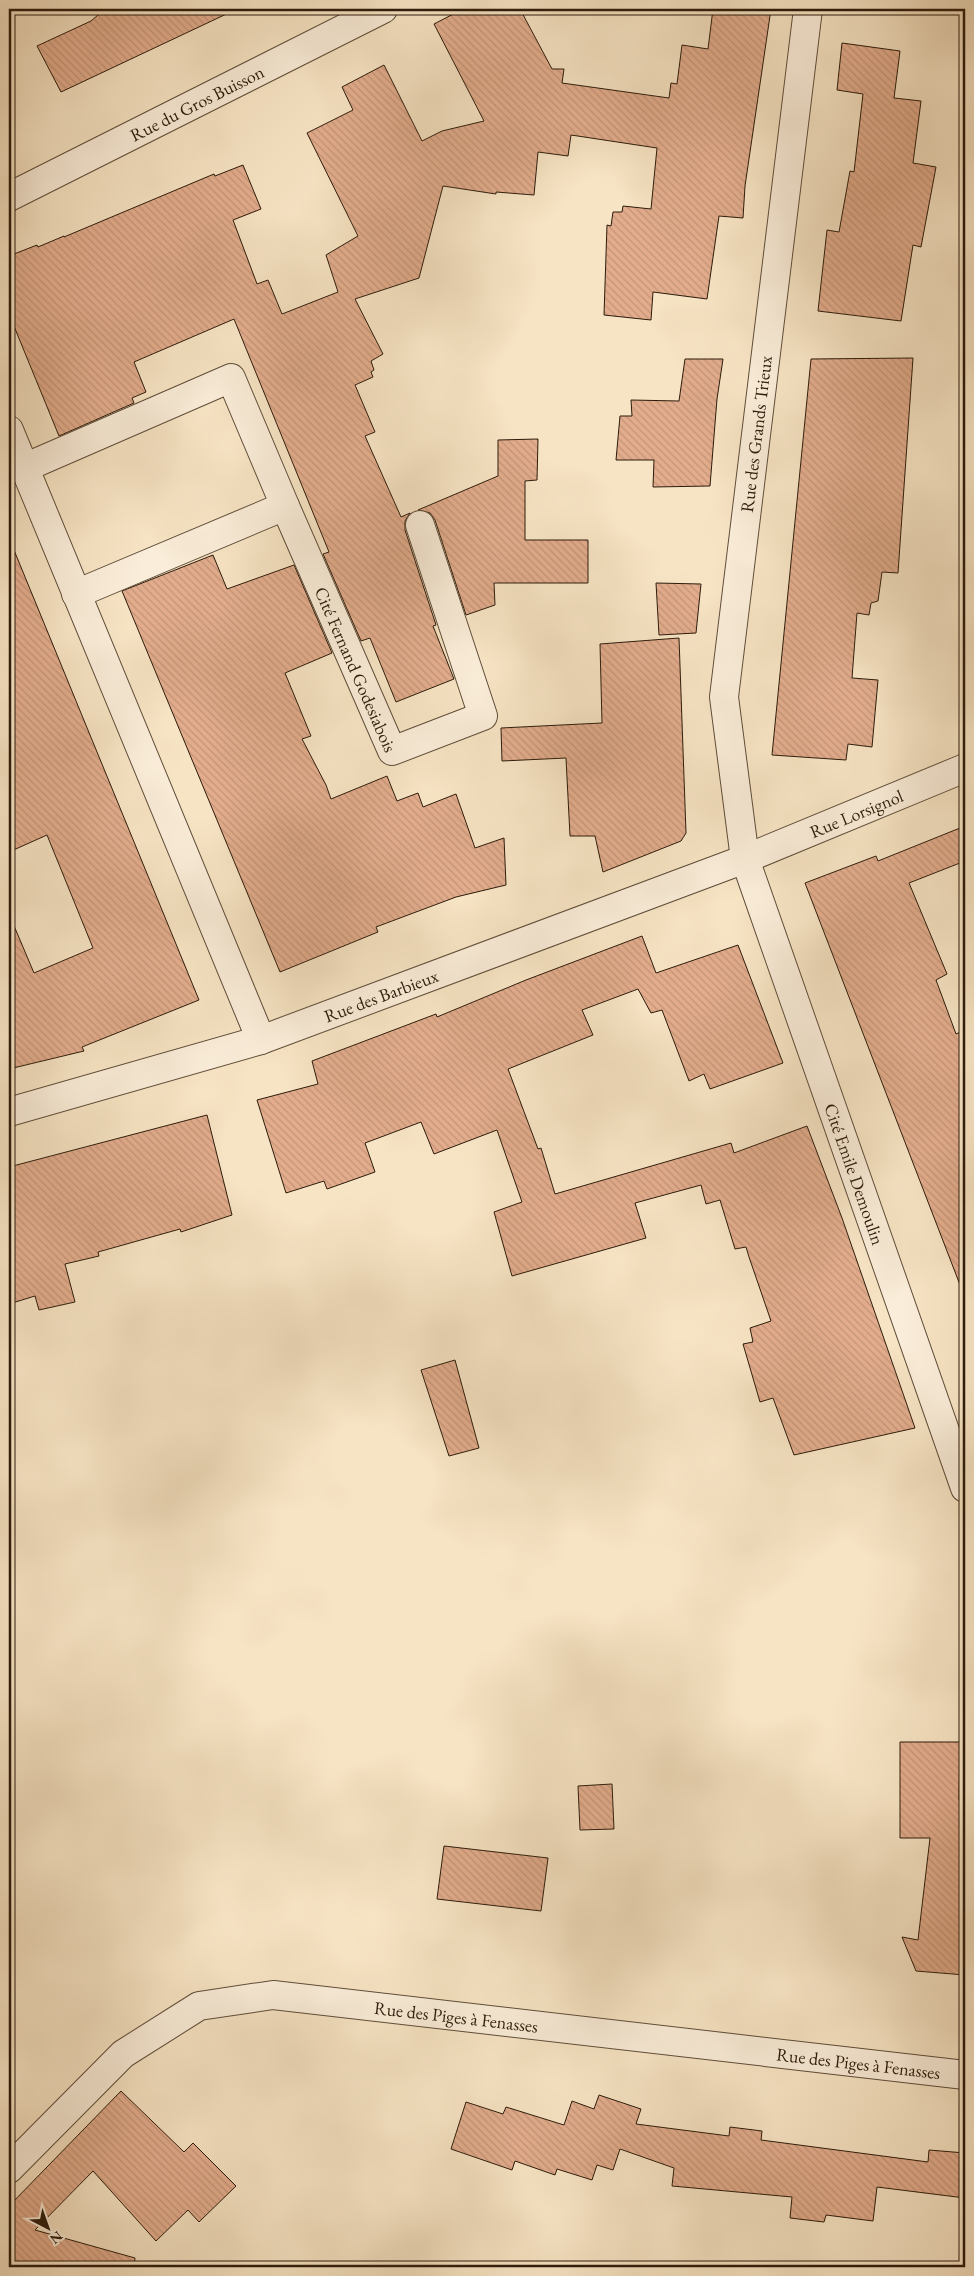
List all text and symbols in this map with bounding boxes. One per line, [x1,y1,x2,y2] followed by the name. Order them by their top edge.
[126,59,268,146] street label: Rue du Gros Buisson
[735,354,777,514] street label: Rue des Grands Trieux
[310,583,403,756] street label: Cité Fernand Godesiabois
[806,784,906,843] street label: Rue Lorsignol
[320,963,441,1027] street label: Rue des Barbieux
[820,1100,891,1248] street label: Cité Emile Demoulin
[373,1995,540,2037] street label: Rue des Piges à Fenasses
[775,2042,942,2084] street label: Rue des Piges à Fenasses
[22,2204,72,2254] north arrow
[46,2227,67,2249] text: N

